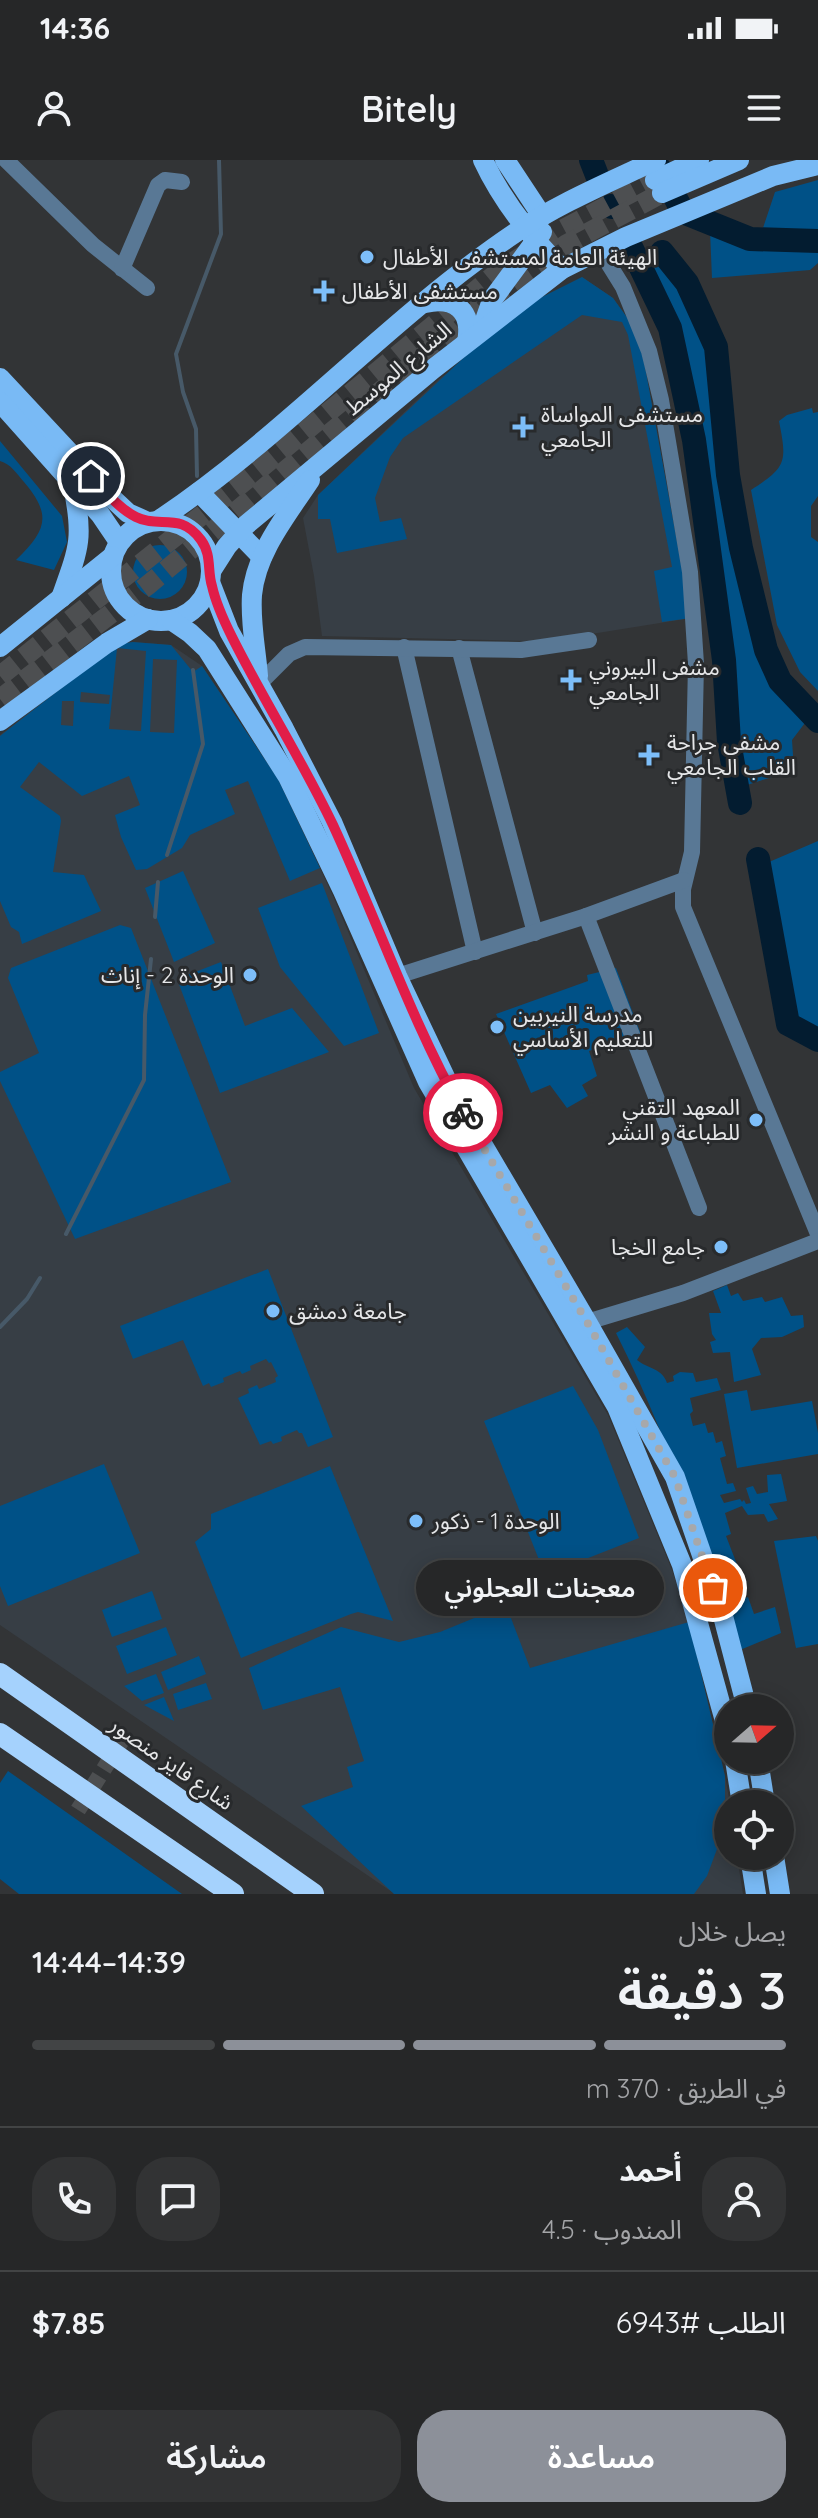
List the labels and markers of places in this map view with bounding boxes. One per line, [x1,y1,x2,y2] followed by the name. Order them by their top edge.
[383,243,657,271] place label: الهيئة العامة لمستشفى الأطفال
[358,248,376,266] marker: الهيئة العامة لمستشفى الأطفال
[342,277,498,305] place label: مستشفى الأطفال
[313,280,335,302] marker: مستشفى الأطفال
[541,400,703,456] place label: مستشفى المواساة الجامعي
[512,416,534,438] marker: مستشفى المواساة الجامعي
[57,442,125,510] pin
[589,653,720,709] place label: مشفى البيروني الجامعي
[560,669,582,691] marker: مشفى البيروني الجامعي
[667,728,796,784] place label: مشفى جراحة القلب الجامعي
[638,744,660,766] marker: مشفى جراحة القلب الجامعي
[101,961,234,990] place label: الوحدة 2 - إناث
[241,966,259,984] marker: الوحدة 2 - إناث
[513,1000,653,1056] place label: مدرسة النيربين للتعليم الأساسي
[488,1018,506,1036] marker: مدرسة النيربين للتعليم الأساسي
[608,1093,740,1146] place label: المعهد التقني للطباعة و النشر
[747,1111,765,1129] marker: المعهد التقني للطباعة و النشر
[611,1233,705,1264] place label: جامع الخجا
[712,1238,730,1256] marker: جامع الخجا
[289,1297,407,1325] place label: جامعة دمشق
[264,1302,282,1320] marker: جامعة دمشق
[431,1507,560,1535] place label: الوحدة 1 - ذكور
[407,1512,425,1530] marker: الوحدة 1 - ذكور
[679,1554,747,1622] pin
[417,1560,665,1616] callout: معجنات العجلوني

